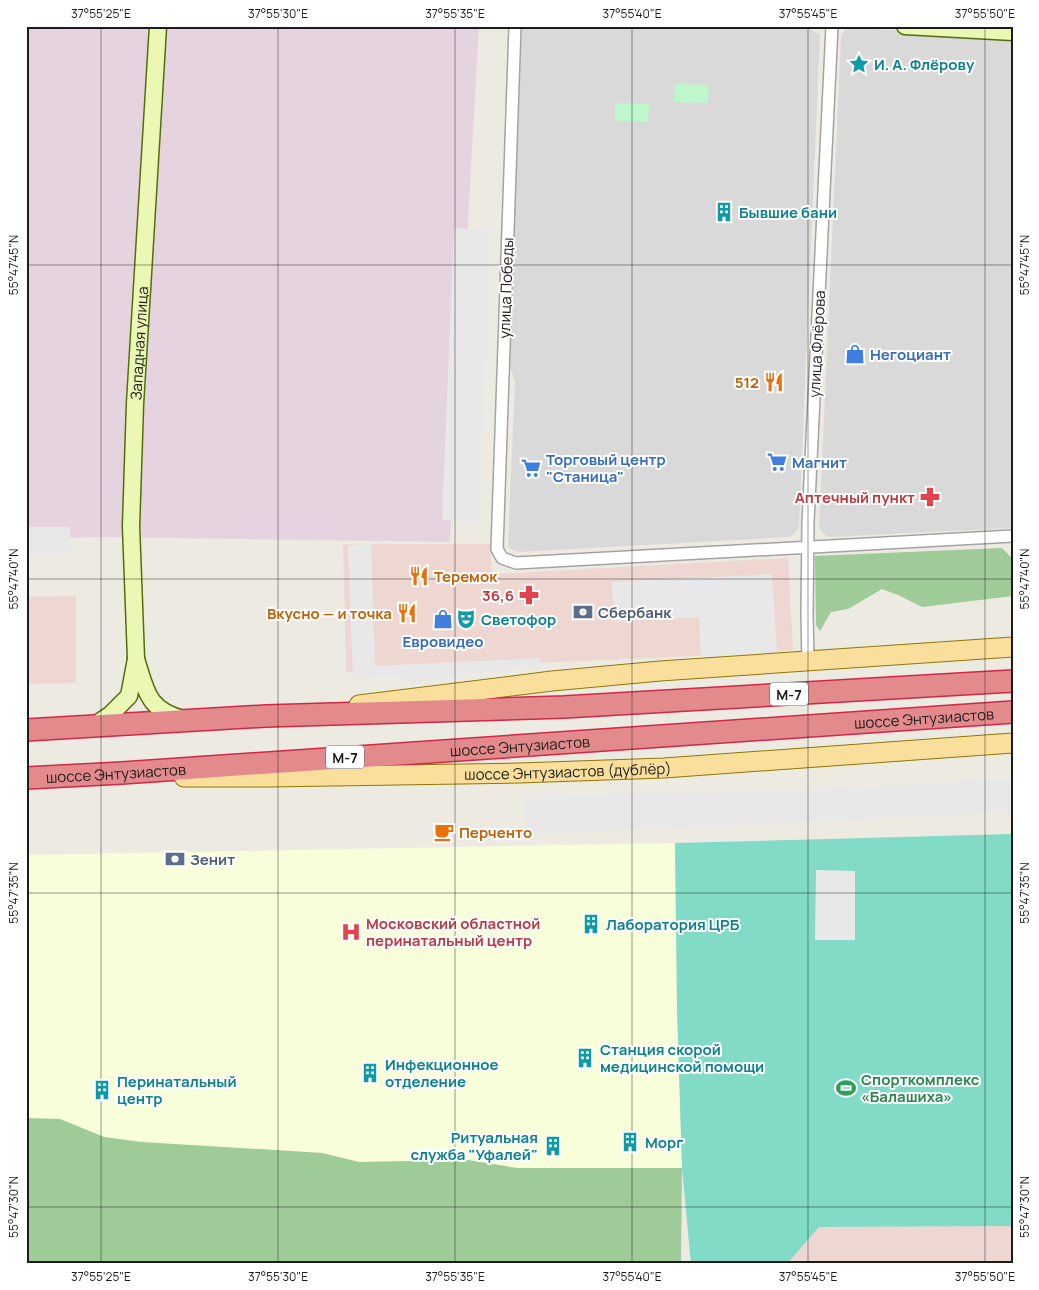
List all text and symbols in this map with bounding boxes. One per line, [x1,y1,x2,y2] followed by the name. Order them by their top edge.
[71,5,131,22] text: 37°55'25"E
[248,5,308,22] text: 37°55'30"E
[425,5,485,22] text: 37°55'35"E
[603,5,662,22] text: 37°55'40"E
[779,5,837,22] text: 37°55'45"E
[955,5,1015,22] text: 37°55'50"E
[848,53,870,75] place icon: И. А. Флёрову
[874,54,975,75] place label: И. А. Флёрову
[713,201,735,223] building icon: Бывшие бани
[739,202,837,223] place label: Бывшие бани
[5,235,22,295] text: 55°47'45"N
[1016,235,1033,295] text: 55°47'45"N
[494,237,518,339] street label: улица Победы
[125,286,153,401] street label: Западная улица
[804,290,830,398] street label: улица Флёрова
[844,343,866,365] shop icon: Негоциант
[870,344,951,365] place label: Негоциант
[763,371,785,393] restaurant icon: 512
[735,372,759,393] place label: 512
[546,449,666,487] place label: Торговый центр "Станица"
[766,451,788,473] supermarket icon: Магнит
[792,452,847,473] place label: Магнит
[520,457,542,479] supermarket icon: Торговый центр "Станица"
[919,486,941,508] pharmacy icon: Аптечный пункт
[795,487,915,508] place label: Аптечный пункт
[5,549,22,609] text: 55°47'40"N
[1016,549,1033,609] text: 55°47'40"N
[408,565,430,587] restaurant icon: Теремок
[434,566,498,587] place label: Теремок
[518,584,540,606] pharmacy icon: 36,6
[482,585,514,606] place label: 36,6
[572,601,594,623] bank icon: Сбербанк
[396,602,418,624] restaurant icon: Вкусно — и точка
[598,602,672,623] place label: Сбербанк
[267,603,392,624] place label: Вкусно — и точка
[432,608,454,630] shop icon: Евровидео
[455,608,477,630] theatre icon: Светофор
[481,609,556,630] place label: Светофор
[403,631,483,652] place label: Евровидео
[770,682,808,706] road number: М-7
[853,703,995,733] street label: шоссе Энтузиастов
[449,730,591,761] street label: шоссе Энтузиастов
[326,746,364,769] road number: М-7
[464,757,672,784] street label: шоссе Энтузиастов (дублёр)
[45,758,187,787] street label: шоссе Энтузиастов
[433,821,455,843] cafe icon: Перченто
[459,822,532,843] place label: Перченто
[164,848,186,870] bank icon: Зенит
[190,849,235,870] place label: Зенит
[5,862,22,924] text: 55°47'35"N
[1016,862,1033,924] text: 55°47'35"N
[366,913,541,951] place label: Московский областной перинатальный центр
[580,913,602,935] building icon: Лаборатория ЦРБ
[606,914,740,935] place label: Лаборатория ЦРБ
[340,921,362,943] hospital icon: Московский областной перинатальный центр
[600,1039,764,1077] place label: Станция скорой медицинской помощи
[574,1047,596,1069] building icon: Станция скорой медицинской помощи
[385,1054,499,1092] place label: Инфекционное отделение
[359,1062,381,1084] building icon: Инфекционное отделение
[861,1069,980,1107] place label: Спорткомплекс «Балашиха»
[117,1071,237,1109] place label: Перинатальный центр
[835,1077,857,1099] sports icon: Спорткомплекс «Балашиха»
[91,1079,113,1101] building icon: Перинатальный центр
[411,1127,538,1165] place label: Ритуальная служба "Уфалей"
[619,1131,641,1153] building icon: Морг
[645,1132,684,1153] place label: Морг
[542,1135,564,1157] building icon: Ритуальная служба "Уфалей"
[5,1176,22,1238] text: 55°47'30"N
[1016,1176,1033,1238] text: 55°47'30"N
[71,1268,131,1285] text: 37°55'25"E
[248,1268,308,1285] text: 37°55'30"E
[425,1268,485,1285] text: 37°55'35"E
[603,1268,662,1285] text: 37°55'40"E
[779,1268,837,1285] text: 37°55'45"E
[955,1268,1015,1285] text: 37°55'50"E

